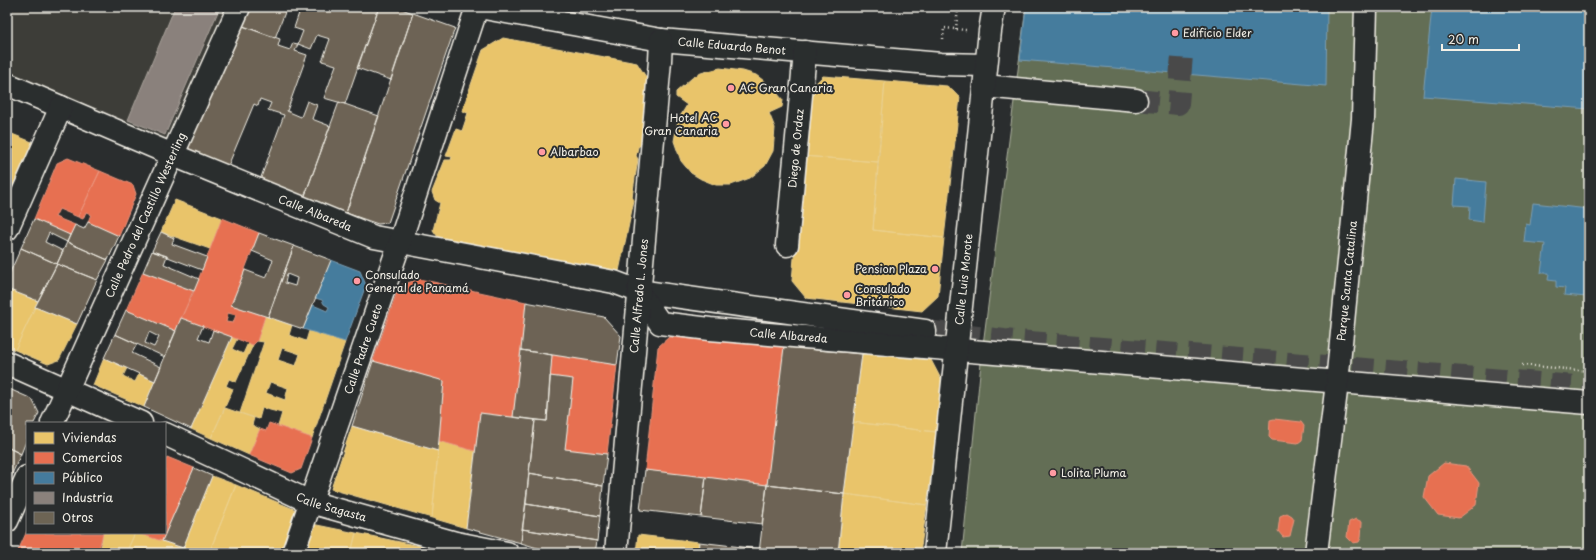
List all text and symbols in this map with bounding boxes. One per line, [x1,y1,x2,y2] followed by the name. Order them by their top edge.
[1183,24,1252,41] place label: Edificio Elder
[1442,26,1519,52] scale bar
[1170,28,1180,38] marker: Edificio Elder
[1448,30,1479,48] text: 20 m
[677,32,787,59] street label: Calle Eduardo Benot
[739,79,833,96] place label: AC Gran Canaria
[726,83,736,93] marker: AC Gran Canaria
[783,108,808,189] street label: Diego de Ordaz
[644,109,718,139] place label: Hotel AC Gran Canaria
[721,119,731,129] marker: Hotel AC Gran Canaria
[100,129,190,300] street label: Calle Pedro del Castillo Westerling
[550,143,599,160] place label: Albarbao
[537,147,547,157] marker: Albarbao
[276,190,355,235] street label: Calle Albareda
[1332,220,1361,342] street label: Parque Santa Catalina
[950,233,977,326] street label: Calle Luis Morote
[625,238,652,354] street label: Calle Alfredo L. Jones
[855,260,927,277] place label: Pension Plaza
[930,264,940,274] marker: Pension Plaza
[365,266,469,296] place label: Consulado General de Panamá
[352,276,362,286] marker: Consulado General de Panamá
[855,280,910,310] place label: Consulado Británico
[842,290,852,300] marker: Consulado Británico
[339,301,386,396] street label: Calle Padre Cueto
[749,323,828,347] street label: Calle Albareda
[26,422,166,534] legend
[62,428,117,446] text: Viviendas
[62,448,123,466] text: Comercios
[1061,464,1126,481] place label: Lolita Pluma
[62,468,103,486] text: Público
[1048,468,1058,478] marker: Lolita Pluma
[62,488,114,506] text: Industria
[293,488,369,526] street label: Calle Sagasta
[62,508,94,526] text: Otros

